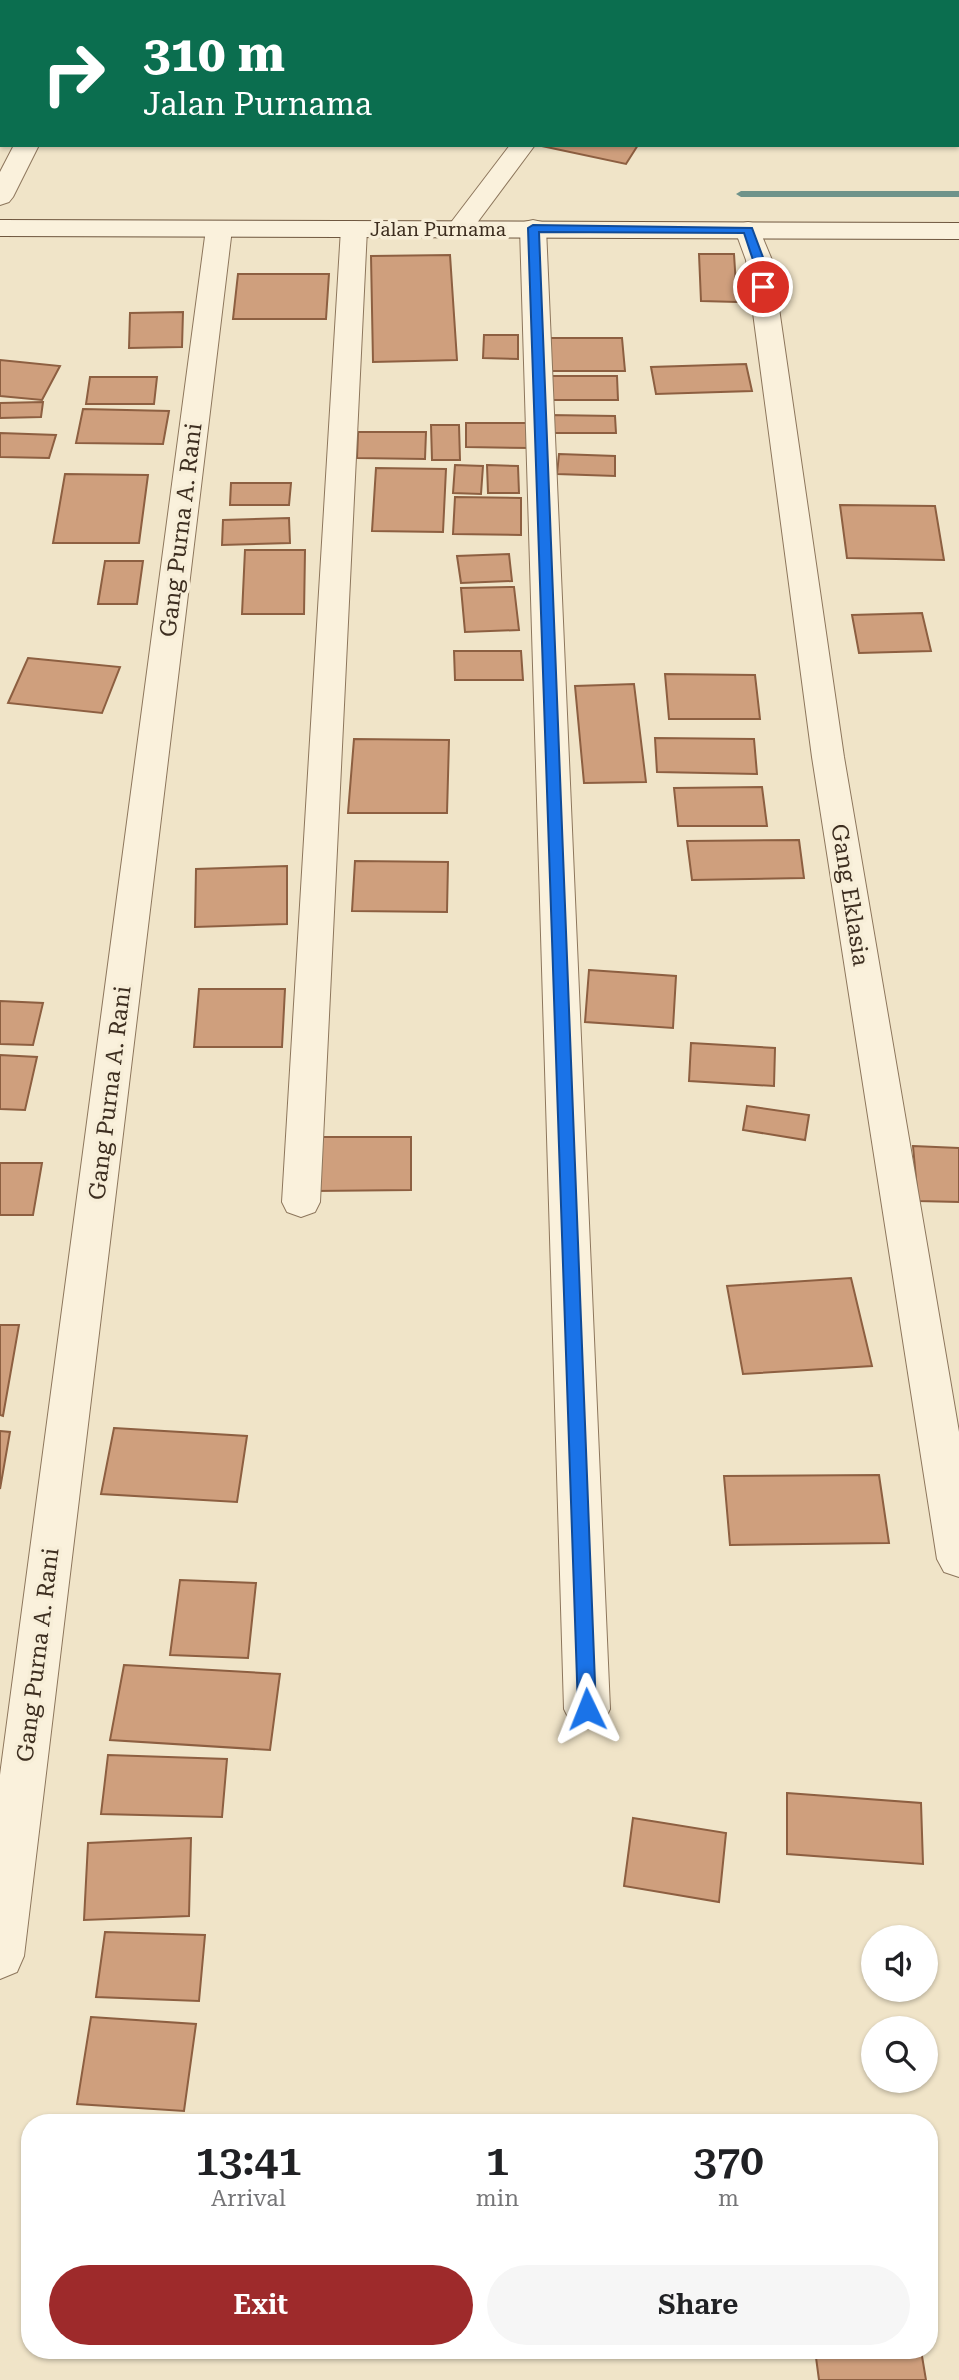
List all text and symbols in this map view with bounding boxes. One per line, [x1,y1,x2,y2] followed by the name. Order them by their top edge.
[143,26,285,83] text: 310 m
[28,28,119,119] icon: right
[143,85,372,123] text: Jalan Purnama
[370,218,507,241] street label: Jalan Purnama
[733,257,793,317] pin
[744,268,782,306] icon: arrive
[154,421,208,639] street label: Gang Purna A. Rani
[825,822,875,968] street label: Gang Eklasia
[83,984,137,1202] street label: Gang Purna A. Rani
[11,1546,65,1764] street label: Gang Purna A. Rani
[550,1672,624,1746] position arrow
[861,1925,938,2093] map controls
[861,1925,938,2002] button: sound
[861,2016,938,2093] button: search
[195,2136,302,2185] text: 13:41
[486,2136,509,2185] text: 1
[693,2136,764,2185] text: 370
[211,2185,286,2212] text: Arrival
[476,2185,519,2212] text: min
[718,2185,739,2212] text: m
[49,2265,473,2345] button: Exit
[487,2265,910,2345] button: Share

